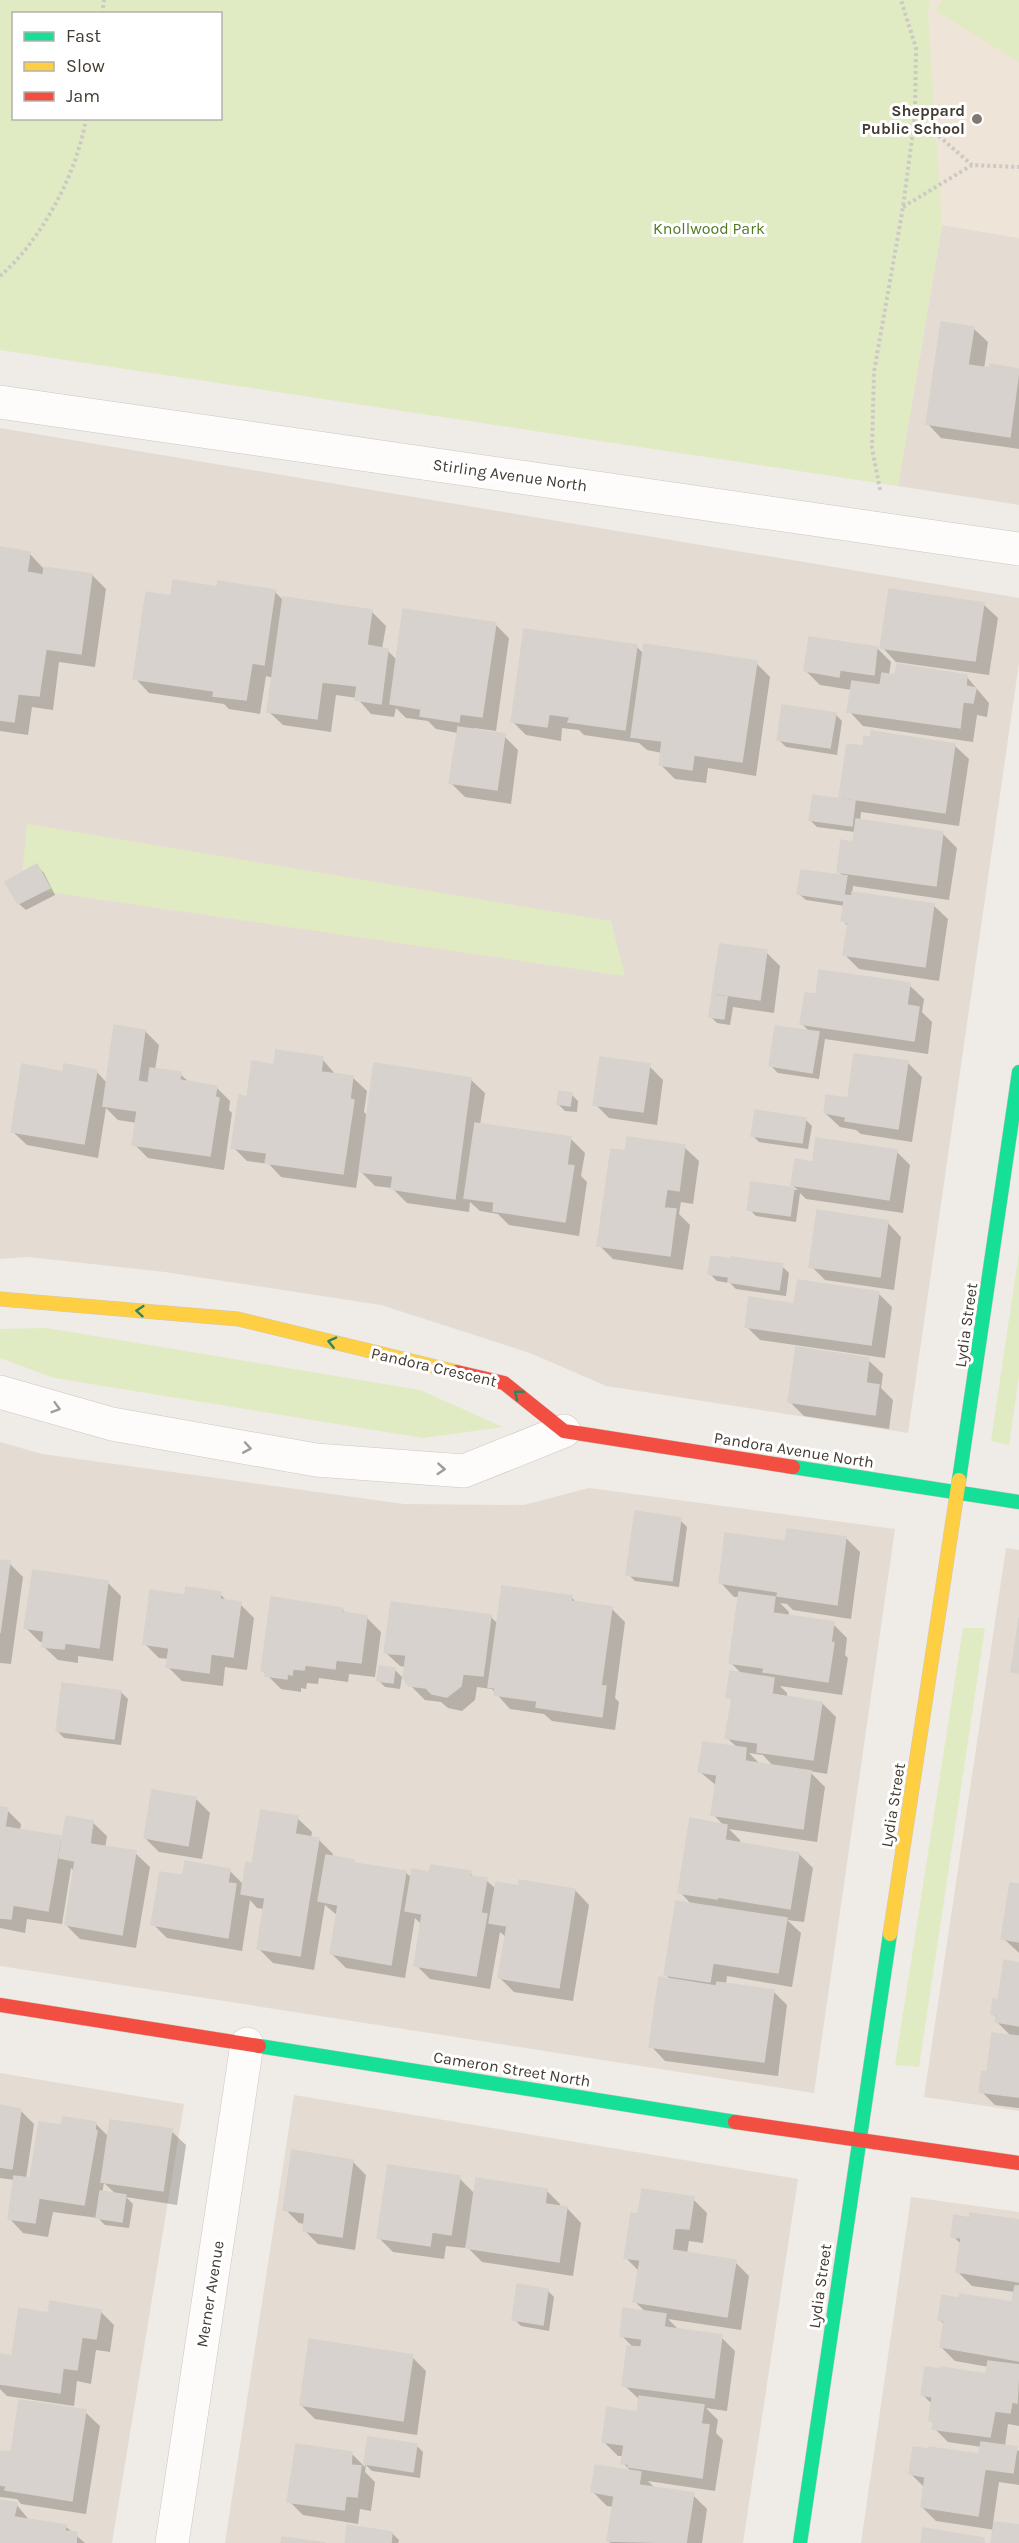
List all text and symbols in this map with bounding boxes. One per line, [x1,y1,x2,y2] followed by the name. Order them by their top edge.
[12,12,222,120] legend
[66,25,101,47] text: Fast
[66,55,105,77] text: Slow
[66,85,100,107] text: Jam
[862,101,965,138] place label: Sheppard Public School
[970,112,984,126] marker: Sheppard Public School
[653,219,765,238] park label: Knollwood Park
[432,455,588,495] street label: Stirling Avenue North
[951,1281,981,1369] street label: Lydia Street
[135,1305,144,1318] one-way arrow
[327,1337,337,1350] one-way arrow
[369,1343,499,1391] street label: Pandora Crescent
[514,1391,525,1402] one-way arrow
[50,1401,61,1413] one-way arrow
[713,1428,875,1472] street label: Pandora Avenue North
[242,1441,252,1454] one-way arrow
[436,1463,445,1476] one-way arrow
[877,1761,909,1849] street label: Lydia Street
[432,2047,592,2091] street label: Cameron Street North
[192,2239,228,2349] street label: Merner Avenue
[805,2242,835,2330] street label: Lydia Street

